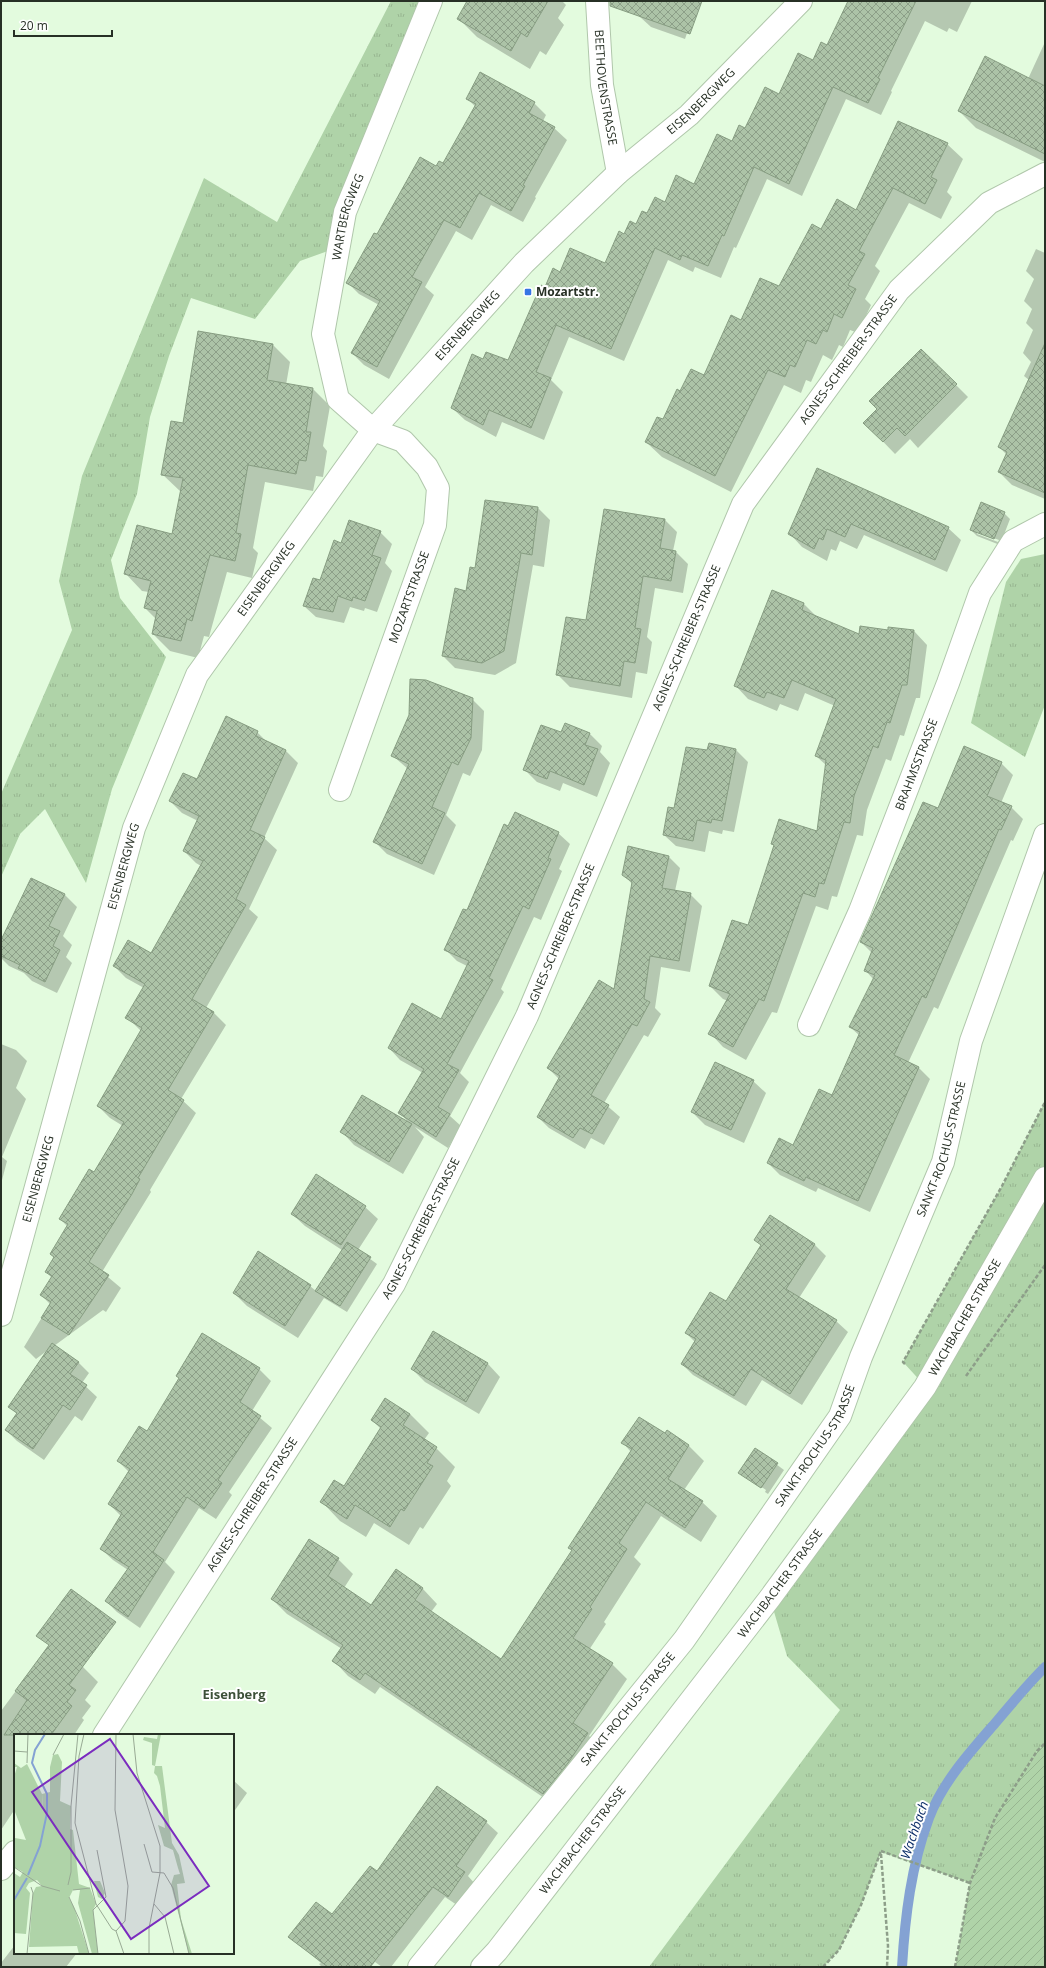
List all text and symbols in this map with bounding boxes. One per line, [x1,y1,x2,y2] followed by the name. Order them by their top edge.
[14,12,112,38] scale bar
[20,17,48,34] text: 20 m
[591,29,622,147] street label: BEETHOVENSTRASSE
[663,64,739,138] street label: EISENBERGWEG
[327,171,368,262] street label: WARTBERGWEG
[536,283,599,300] place label: Mozartstr.
[431,286,504,364] street label: EISENBERGWEG
[523,287,533,297] marker: Mozartstr.
[795,291,901,427] street label: AGNES-SCHREIBER-STRASSE
[233,537,299,620] street label: EISENBERGWEG
[384,548,433,645] street label: MOZARTSTRASSE
[648,562,724,713] street label: AGNES-SCHREIBER-STRASSE
[891,716,942,813] street label: BRAHMSSTRASSE
[103,820,143,912] street label: EISENBERGWEG
[522,860,599,1012] street label: AGNES-SCHREIBER-STRASSE
[912,1079,969,1219] street label: SANKT-ROCHUS-STRASSE
[18,1133,58,1224] street label: EISENBERGWEG
[377,1154,463,1302] street label: AGNES-SCHREIBER-STRASSE
[924,1256,1005,1379] street label: WACHBACHER STRASSE
[771,1382,859,1510] street label: SANKT-ROCHUS-STRASSE
[202,1434,301,1575] street label: AGNES-SCHREIBER-STRASSE
[733,1525,826,1641] street label: WACHBACHER STRASSE
[576,1648,679,1769] street label: SANKT-ROCHUS-STRASSE
[202,1685,266,1703] district label: Eisenberg
[14,1734,234,1954] inset map
[535,1782,629,1897] street label: WACHBACHER STRASSE
[896,1799,932,1861] water label: Wachbach

